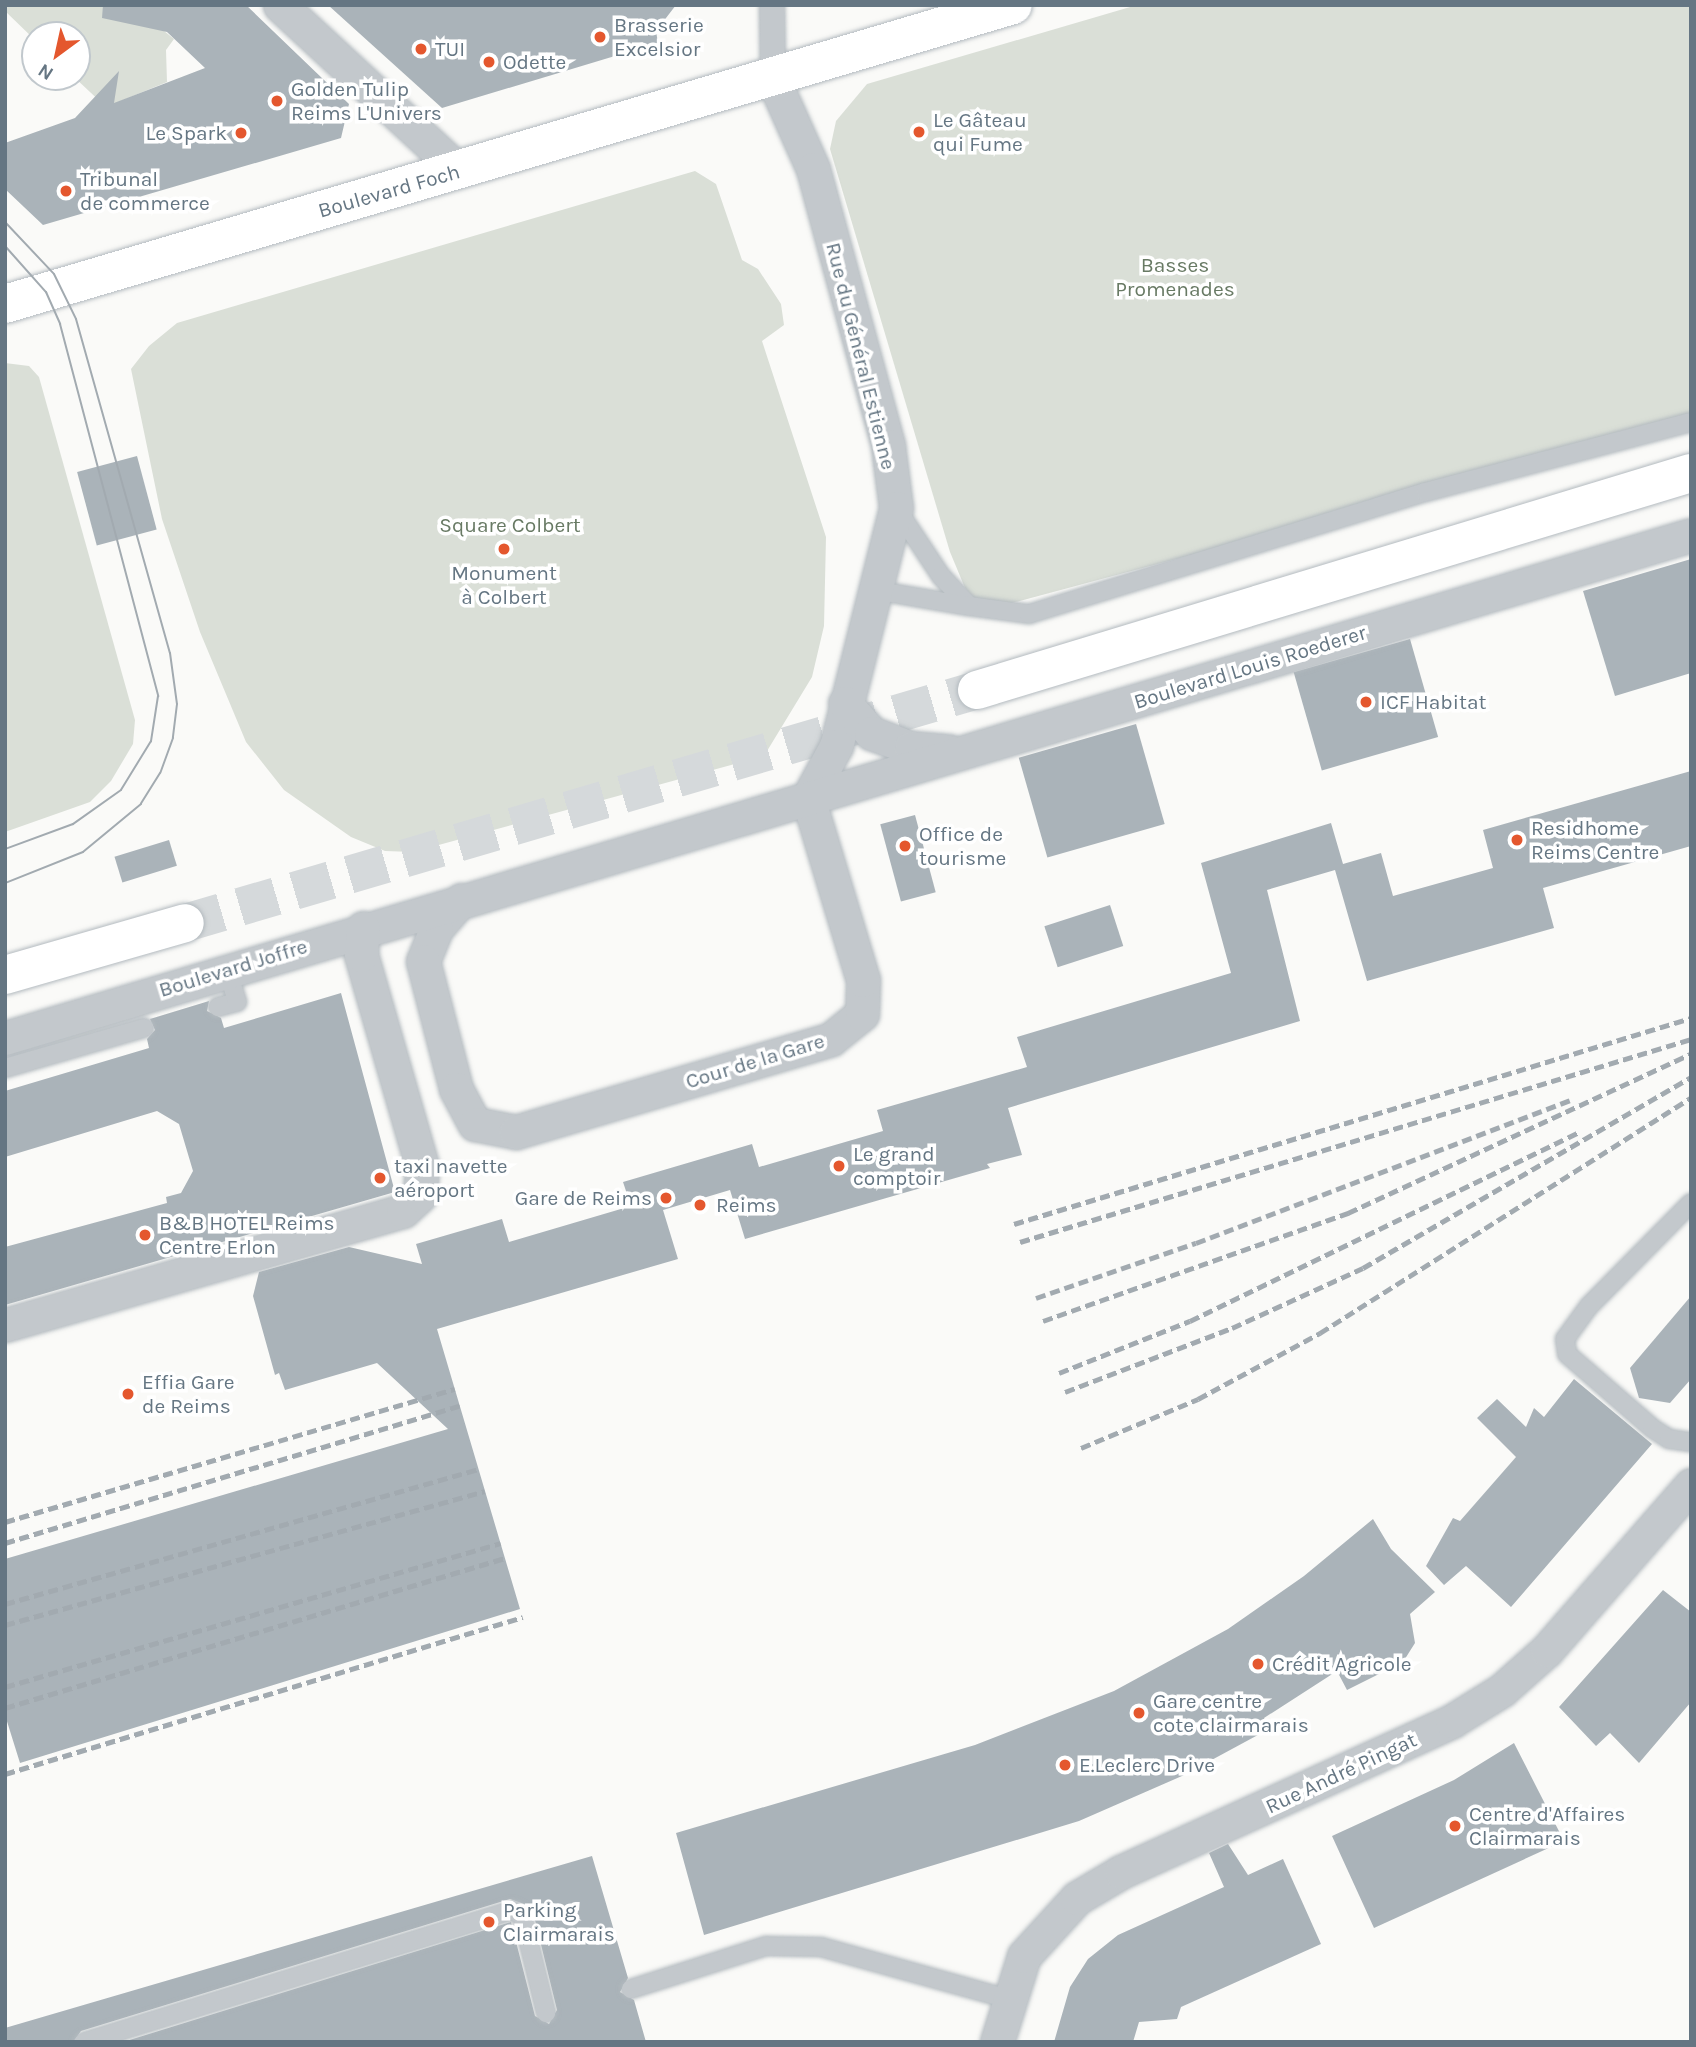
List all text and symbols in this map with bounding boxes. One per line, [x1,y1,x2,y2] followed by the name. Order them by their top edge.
[614,12,704,62] place label: Brasserie Excelsior
[21,21,91,91] north arrow
[592,29,608,45] marker: Brasserie Excelsior
[435,36,465,62] place label: TUI
[413,41,429,57] marker: TUI
[503,49,566,75] place label: Odette
[481,54,497,70] marker: Odette
[34,59,57,85] text: N
[291,76,442,126] place label: Golden Tulip Reims L'Univers
[269,93,285,109] marker: Golden Tulip Reims L'Univers
[933,107,1027,157] place label: Le Gâteau qui Fume
[145,120,227,146] place label: Le Spark
[911,124,927,140] marker: Le Gâteau qui Fume
[233,125,249,141] marker: Le Spark
[315,159,463,223] street label: Boulevard Foch
[80,166,210,216] place label: Tribunal de commerce
[58,183,74,199] marker: Tribunal de commerce
[821,240,901,472] street label: Rue du Général Estienne
[1115,252,1235,302] park label: Basses Promenades
[439,512,581,538] park label: Square Colbert
[496,541,512,557] marker: Monument à Colbert
[451,560,557,610] place label: Monument à Colbert
[1131,620,1369,714] street label: Boulevard Louis Roederer
[1380,689,1486,715] place label: ICF Habitat
[1358,694,1374,710] marker: ICF Habitat
[1531,815,1659,865] place label: Residhome Reims Centre
[919,821,1006,871] place label: Office de tourisme
[1509,832,1525,848] marker: Residhome Reims Centre
[897,838,913,854] marker: Office de tourisme
[156,933,310,1003] street label: Boulevard Joffre
[683,1028,827,1094] street label: Cour de la Gare
[853,1141,940,1191] place label: Le grand comptoir
[394,1153,508,1203] place label: taxi navette aéroport
[831,1158,847,1174] marker: Le grand comptoir
[372,1170,388,1186] marker: taxi navette aéroport
[515,1185,652,1211] place label: Gare de Reims
[658,1190,674,1206] marker: Gare de Reims
[716,1192,777,1218] place label: Reims
[690,1195,710,1215] marker: Reims
[159,1210,335,1260] place label: B&B HOTEL Reims Centre Erlon
[137,1227,153,1243] marker: B&B HOTEL Reims Centre Erlon
[142,1369,234,1419] place label: Effia Gare de Reims
[120,1386,136,1402] marker: Effia Gare de Reims
[1272,1651,1412,1677] place label: Crédit Agricole
[1250,1656,1266,1672] marker: Crédit Agricole
[1153,1688,1309,1738] place label: Gare centre cote clairmarais
[1131,1705,1147,1721] marker: Gare centre cote clairmarais
[1261,1727,1421,1819] street label: Rue André Pingat
[1079,1752,1215,1778] place label: E.Leclerc Drive
[1057,1757,1073,1773] marker: E.Leclerc Drive
[1469,1801,1625,1851] place label: Centre d'Affaires Clairmarais
[1447,1818,1463,1834] marker: Centre d'Affaires Clairmarais
[503,1897,615,1947] place label: Parking Clairmarais
[481,1914,497,1930] marker: Parking Clairmarais

